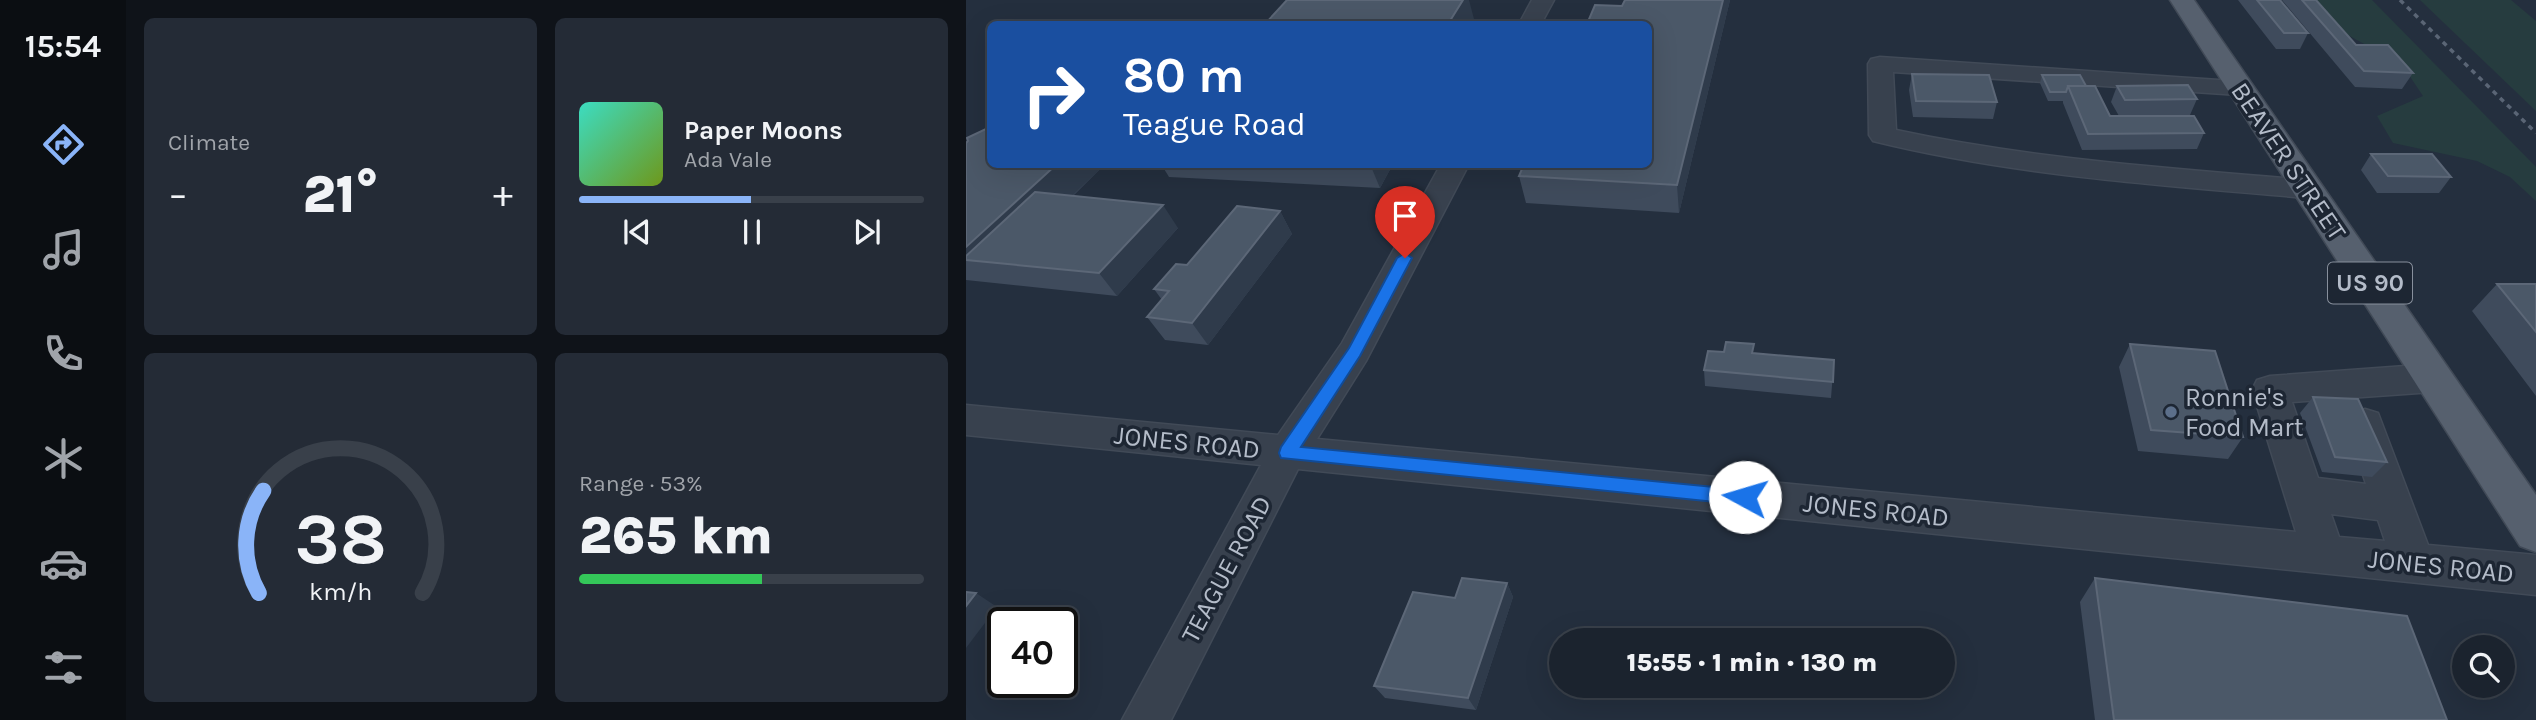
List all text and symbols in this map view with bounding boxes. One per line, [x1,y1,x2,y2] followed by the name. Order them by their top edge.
[25,28,101,65] text: 15:54
[1123,47,1245,104] text: 80 m
[1008,49,1099,140] icon: right
[2225,77,2353,246] street label: BEAVER STREET
[1123,106,1306,143] text: Teague Road
[684,115,843,146] text: Paper Moons
[39,120,88,169] icon: directions
[168,129,250,156] text: Climate
[684,146,772,173] text: Ada Vale
[303,164,378,225] text: 21°
[168,172,188,217] text: −
[493,172,513,217] text: +
[1375,186,1435,258] pin
[1386,197,1424,235] icon: arrive
[618,213,656,251] icon: previous
[733,213,771,251] icon: pause
[848,213,886,251] icon: next
[39,225,88,274] icon: music
[2328,262,2412,304] road number: US 90
[39,329,88,378] icon: phone
[2185,382,2304,443] place label: Ronnie's Food Mart
[2163,404,2179,420] marker: Ronnie's Food Mart
[1113,419,1261,466] street label: JONES ROAD
[39,434,88,483] icon: climate
[1708,460,1782,534] position arrow
[579,470,703,497] text: Range · 53%
[1802,487,1950,534] street label: JONES ROAD
[1175,490,1278,648] street label: TEAGUE ROAD
[294,497,387,582] text: 38
[579,505,773,566] text: 265 km
[39,539,88,588] icon: car
[2367,543,2515,590] street label: JONES ROAD
[309,577,372,606] text: km/h
[987,607,1078,698] speed limit sign: 40
[2452,635,2515,698] map controls
[2452,635,2515,698] button: search
[39,643,88,692] icon: filters
[1627,647,1877,678] text: 15:55 · 1 min · 130 m

